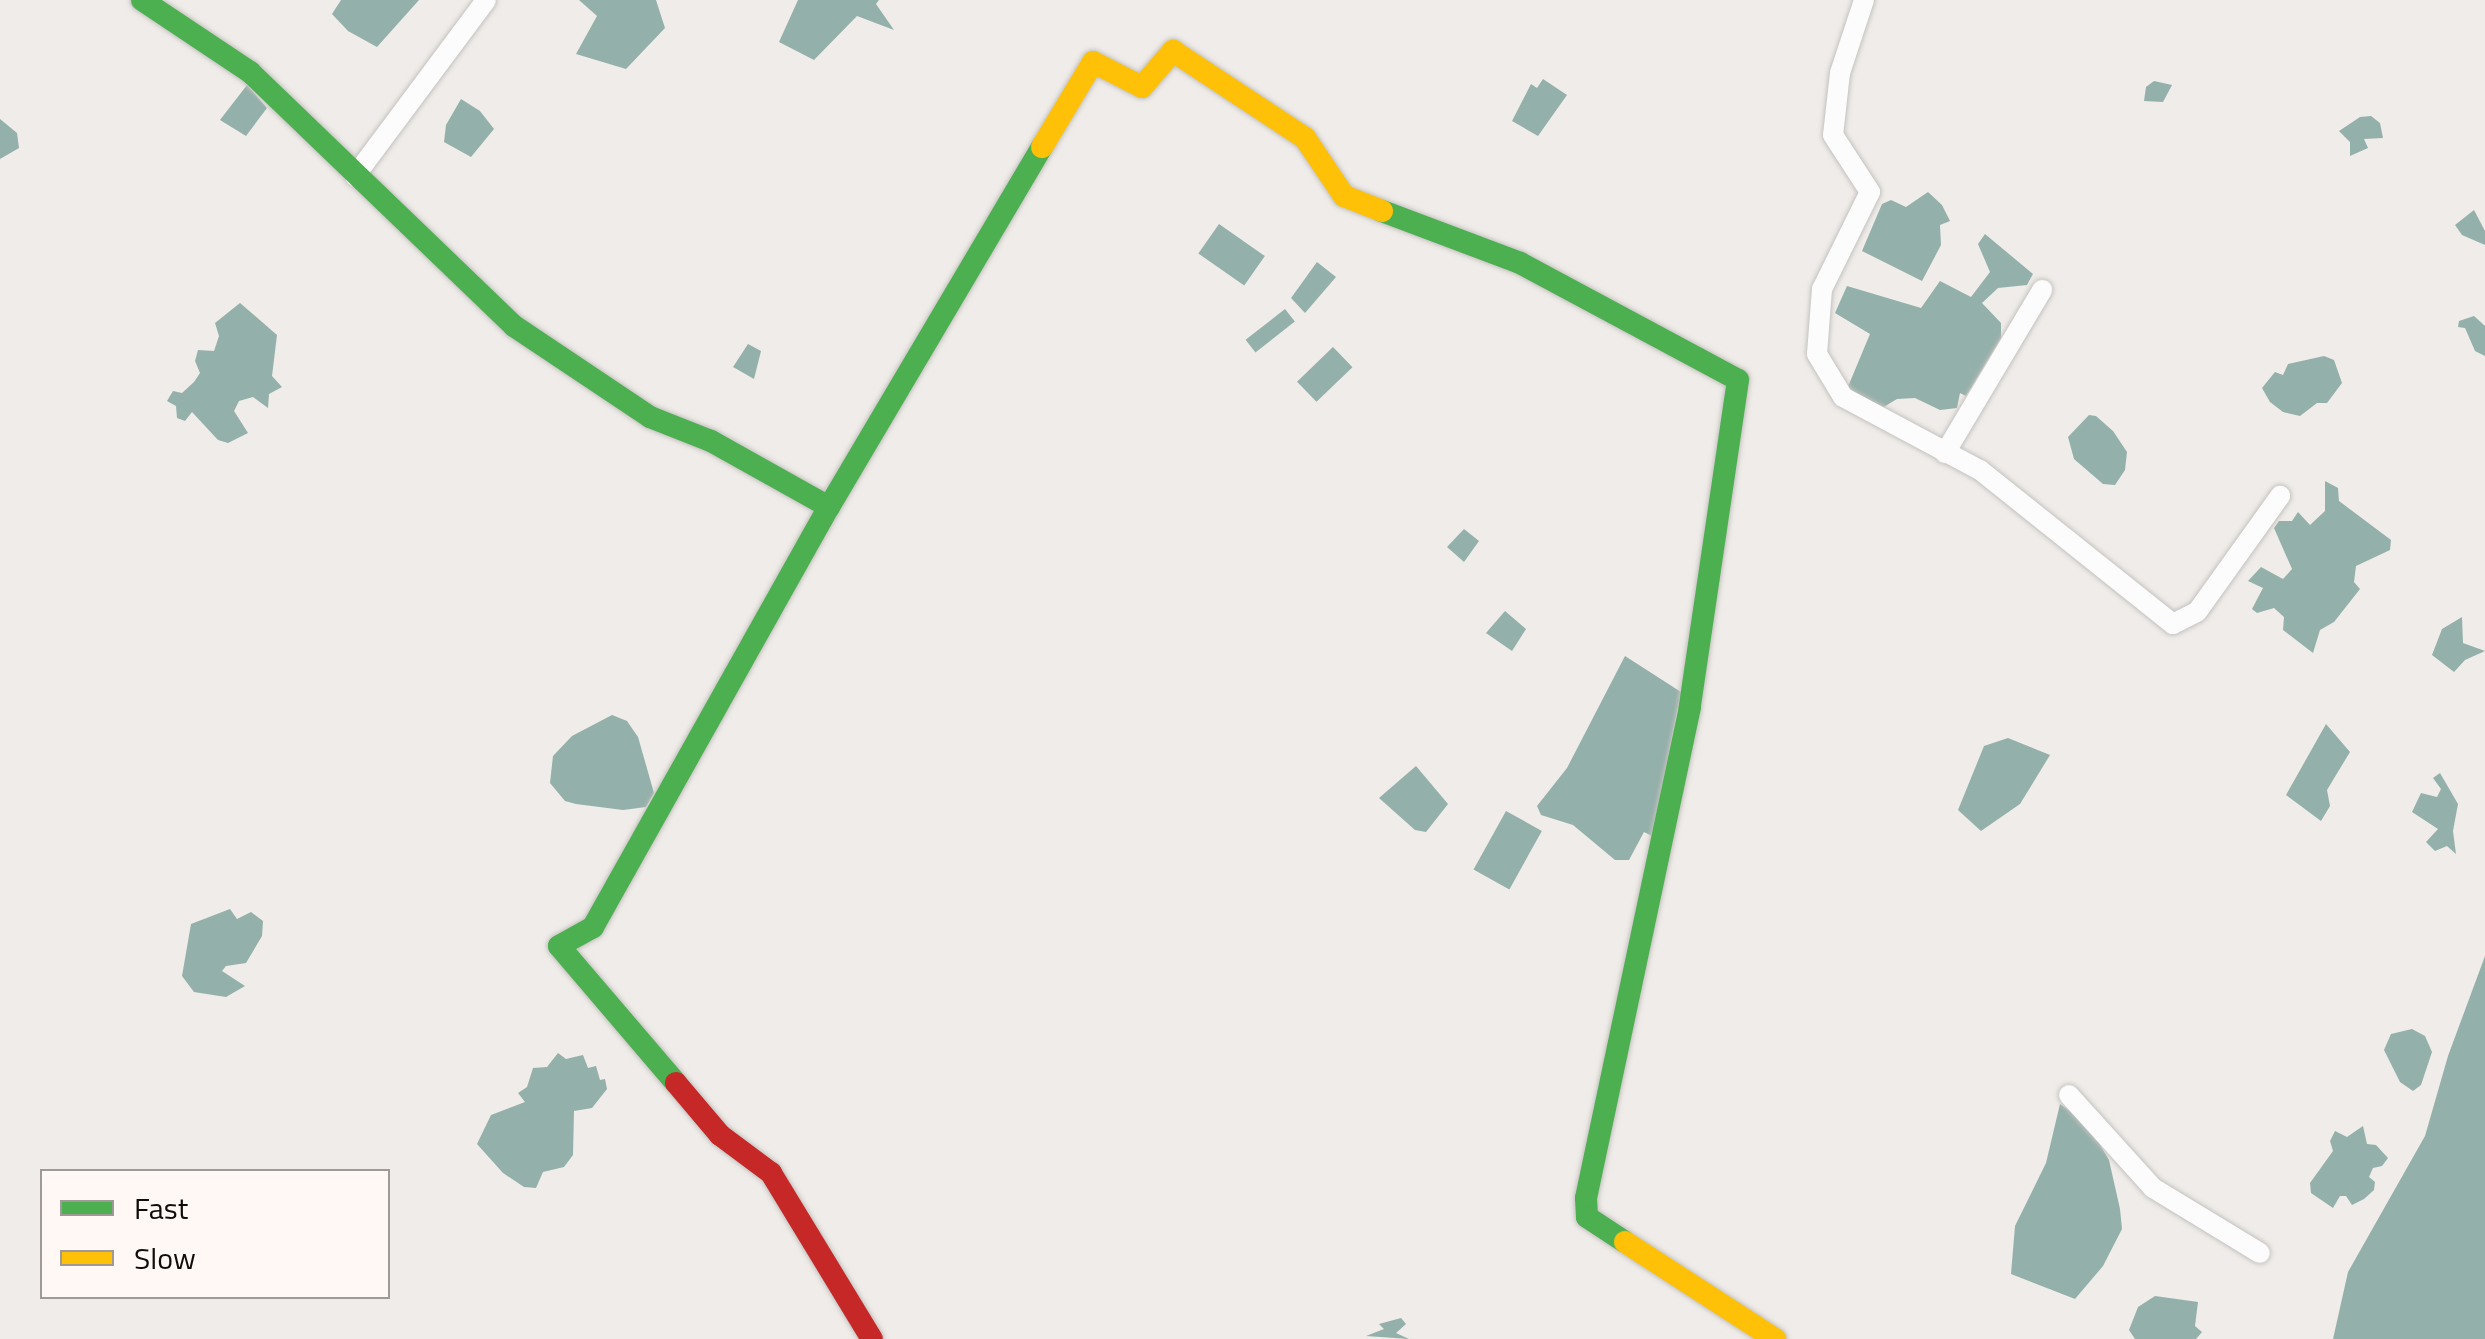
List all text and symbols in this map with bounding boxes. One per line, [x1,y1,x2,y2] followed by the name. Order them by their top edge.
[40,1169,390,1299] legend
[134,1185,188,1231] text: Fast
[134,1235,196,1281] text: Slow

